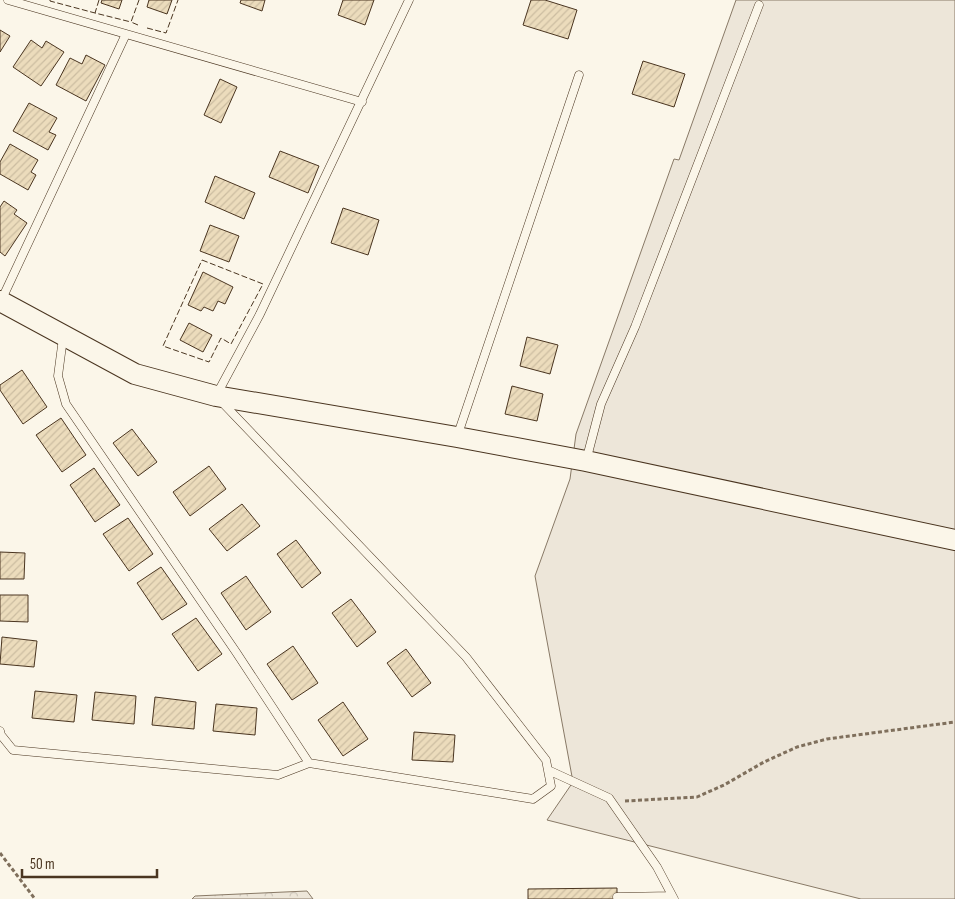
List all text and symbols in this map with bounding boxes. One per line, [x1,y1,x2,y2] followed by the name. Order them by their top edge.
[22,846,158,878] scale bar
[30,855,55,874] text: 50 m

